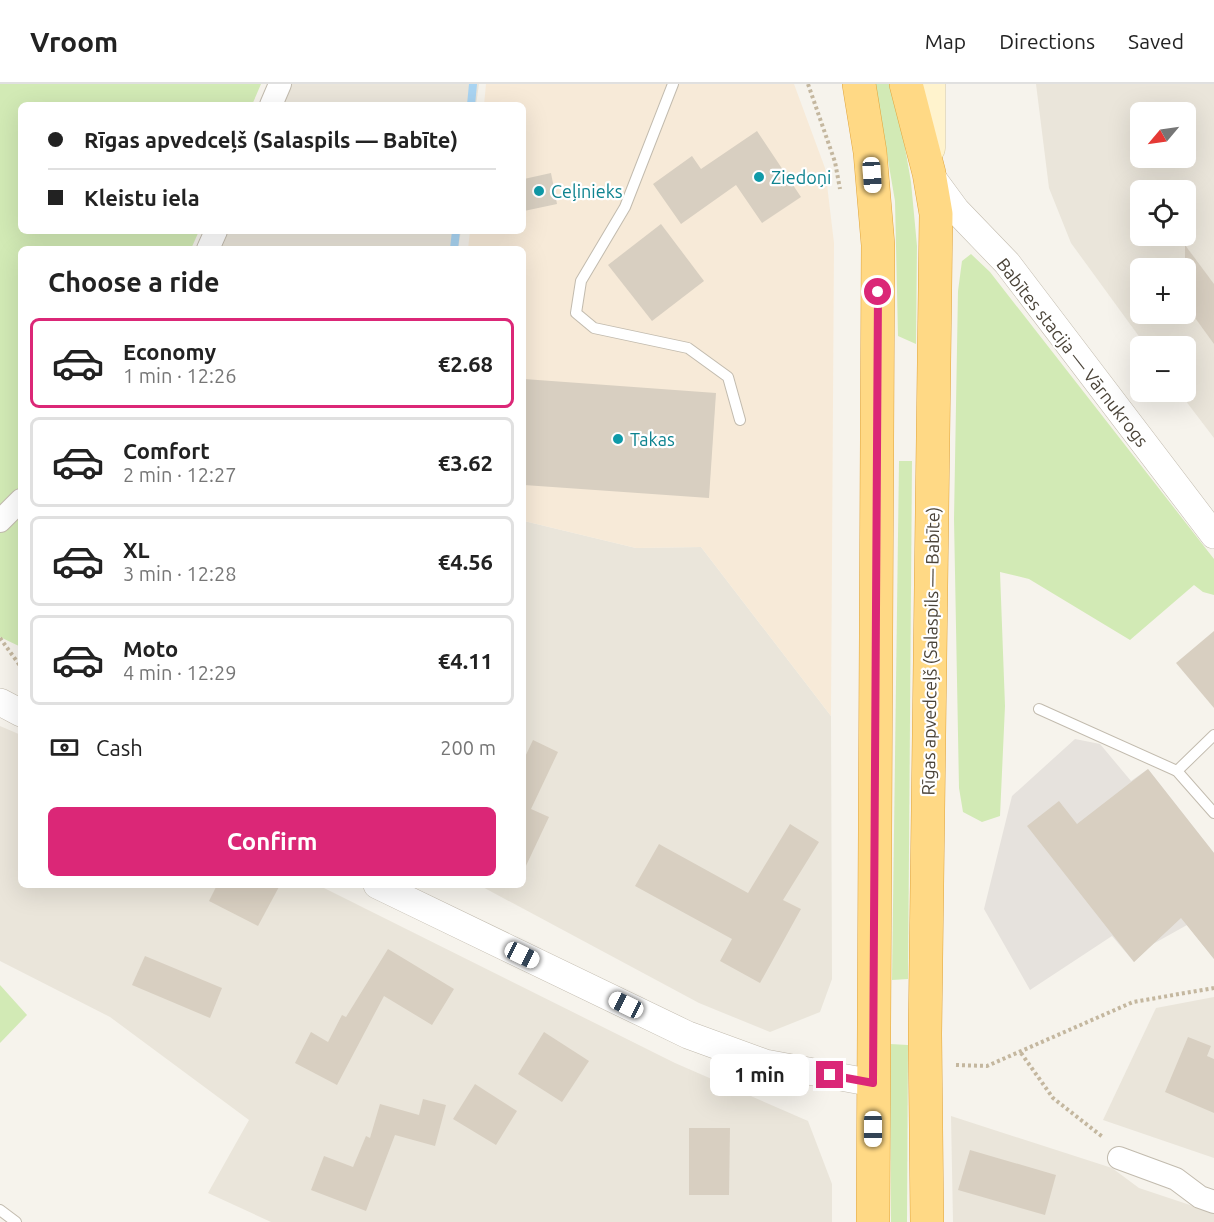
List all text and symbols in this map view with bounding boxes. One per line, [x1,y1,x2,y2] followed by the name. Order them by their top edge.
[30,26,118,57] text: Vroom
[925,29,966,53] text: Map
[999,29,1095,53] text: Directions
[1128,29,1184,53] text: Saved
[1130,102,1196,168] north arrow
[1130,102,1196,402] map controls
[84,127,458,152] text: Rīgas apvedceļš (Salaspils — Babīte)
[862,156,882,194] car
[771,167,831,187] place label: Ziedoņi
[752,170,766,184] marker: Ziedoņi
[1130,180,1196,246] button: locate
[551,181,623,201] place label: Ceļinieks
[532,184,546,198] marker: Ceļinieks
[84,185,200,210] text: Kleistu iela
[993,254,1153,450] street label: Babītes stacija — Vārnukrogs
[1130,258,1196,324] button: +
[48,267,220,297] text: Choose a ride
[864,278,891,305] route start
[51,336,105,390] icon: car
[1130,336,1196,402] button: −
[123,339,216,364] text: Economy
[438,351,493,376] text: €2.68
[123,364,237,387] text: 1 min · 12:26
[630,429,675,449] place label: Takas
[611,432,625,446] marker: Takas
[51,435,105,489] icon: car
[123,438,210,463] text: Comfort
[438,450,493,475] text: €3.62
[123,463,237,486] text: 2 min · 12:27
[917,507,944,795] street label: Rīgas apvedceļš (Salaspils — Babīte)
[51,534,105,588] icon: car
[123,537,150,562] text: XL
[438,549,493,574] text: €4.56
[123,562,237,585] text: 3 min · 12:28
[51,633,105,687] icon: car
[123,636,178,661] text: Moto
[438,648,493,673] text: €4.11
[123,661,237,684] text: 4 min · 12:29
[48,731,81,764] icon: cash
[96,735,143,760] text: Cash
[440,736,496,759] text: 200 m
[48,807,496,876] button: Confirm
[502,939,542,971] car
[606,989,646,1021] car
[710,1054,809,1096] callout: 1 min
[816,1061,843,1088] route end
[734,1063,785,1086] text: 1 min
[864,1111,882,1147] car

